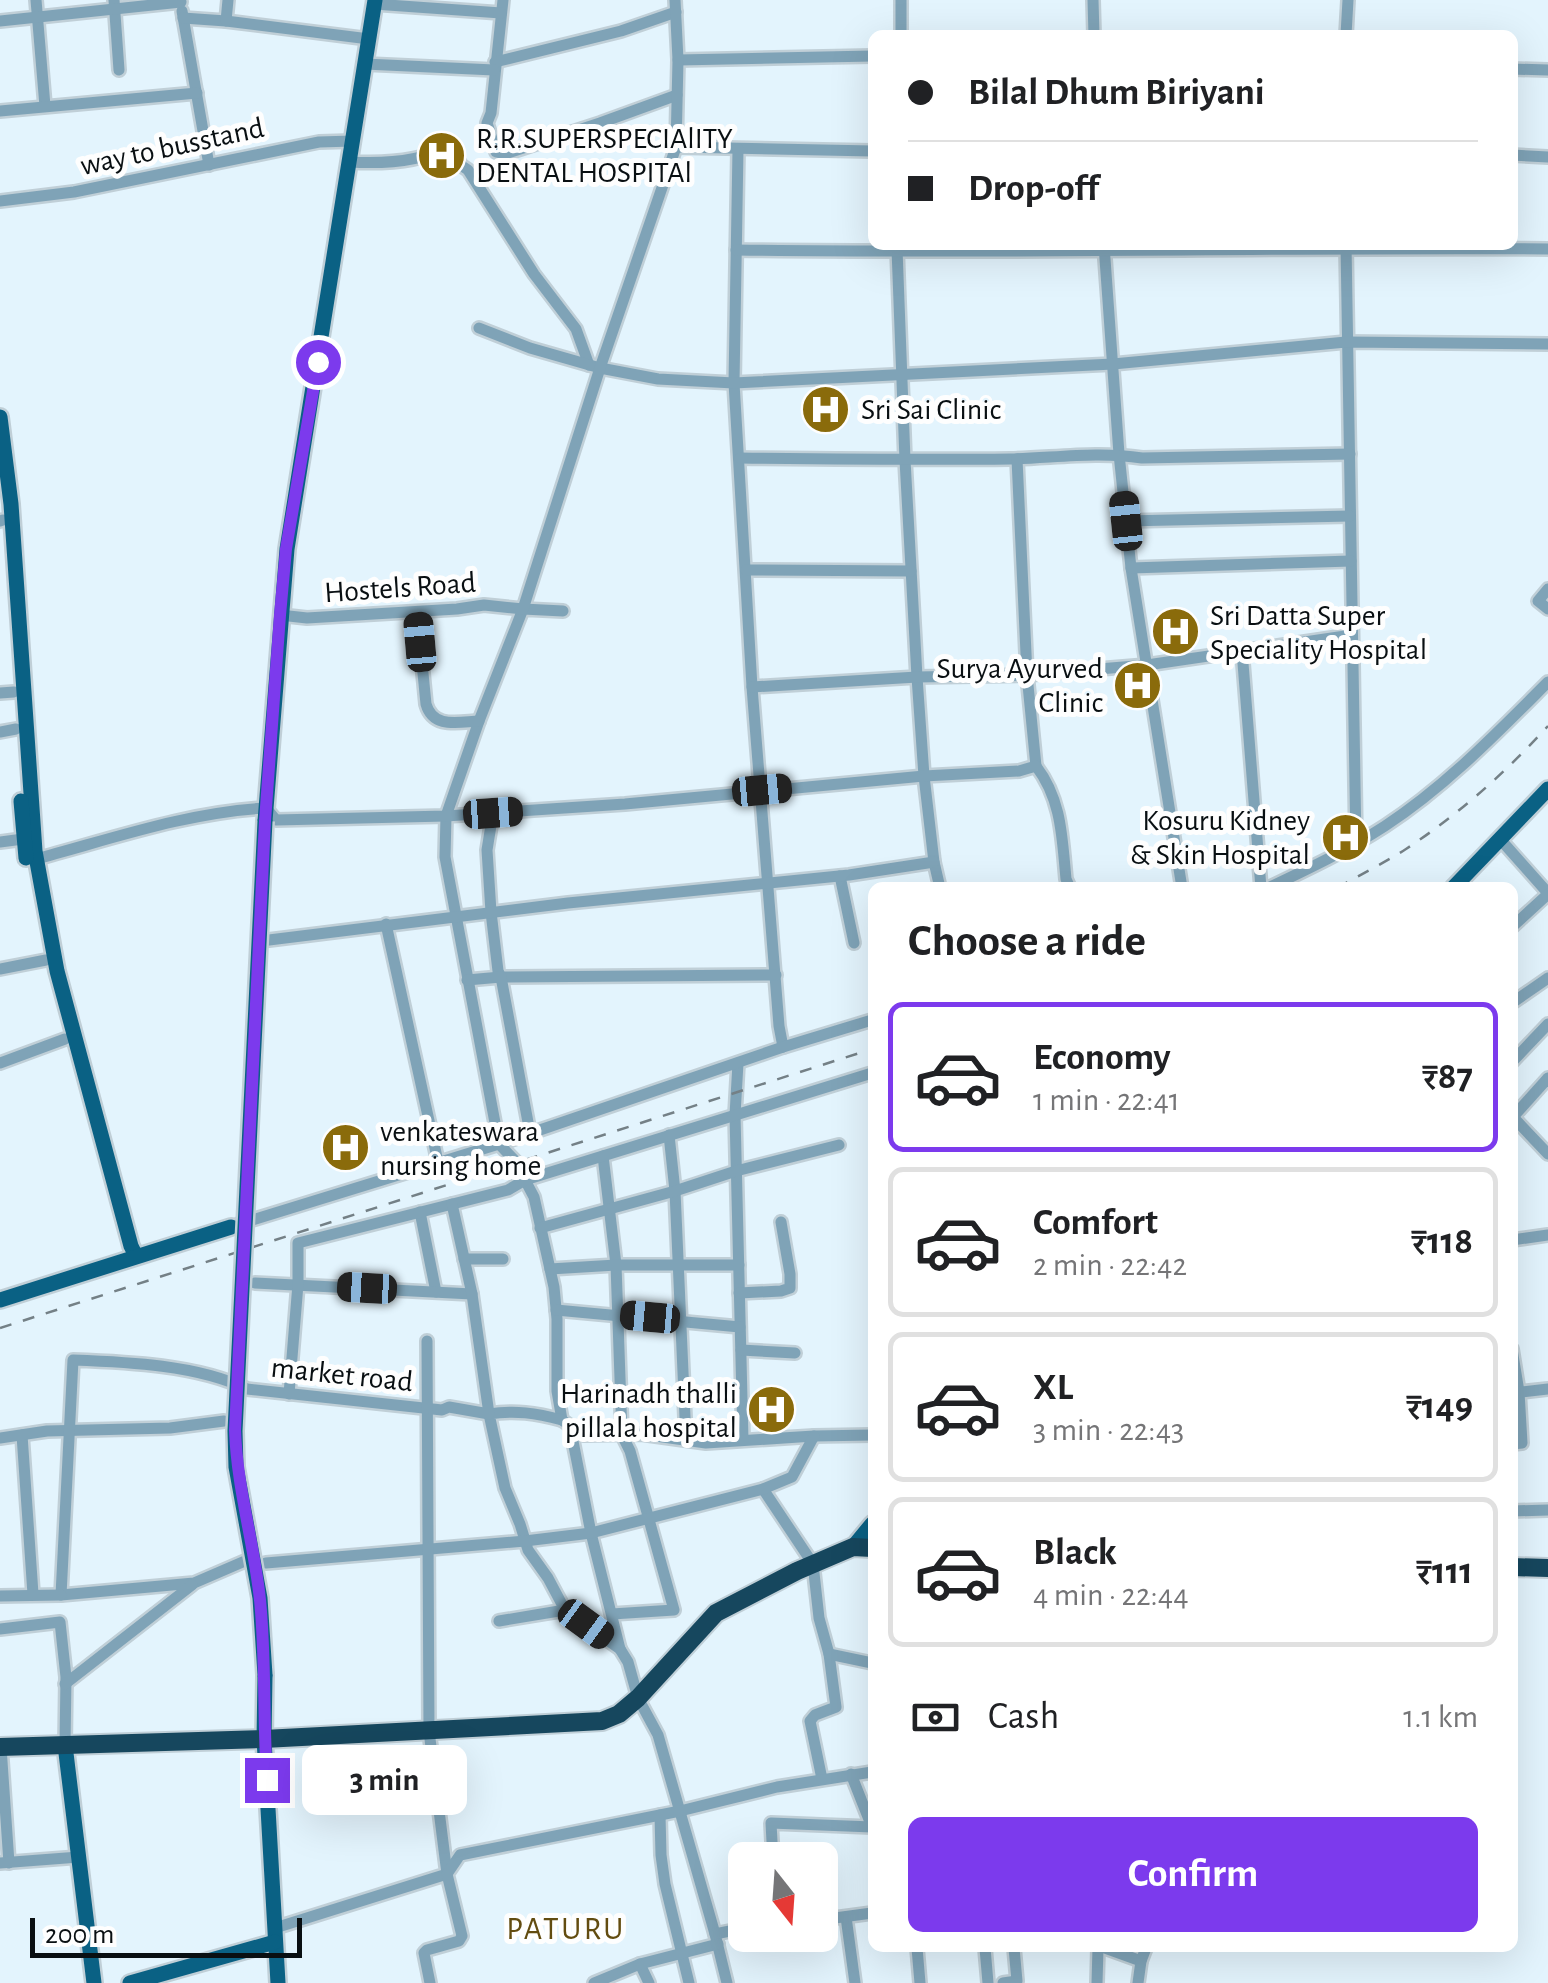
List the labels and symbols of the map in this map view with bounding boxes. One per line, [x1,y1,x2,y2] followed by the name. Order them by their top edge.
[78,113,267,181] street label: way to busstand
[476,124,733,188] place label: R.R.SUPERSPECIAlITY DENTAL HOSPITAl
[415,129,467,181] hospital icon: R.R.SUPERSPECIAlITY DENTAL HOSPITAl
[296,340,341,385] route start
[800,383,852,435] hospital icon: Sri Sai Clinic
[861,395,1001,425] place label: Sri Sai Clinic
[1108,490,1144,552] car
[323,568,477,608] street label: Hostels Road
[1210,601,1427,665] place label: Sri Datta Super Speciality Hospital
[1149,606,1201,658] hospital icon: Sri Datta Super Speciality Hospital
[402,611,438,673] car
[936,654,1103,718] place label: Surya Ayurved Clinic
[1112,659,1164,711] hospital icon: Surya Ayurved Clinic
[731,772,793,808] car
[462,796,524,830] car
[1130,806,1310,870] place label: Kosuru Kidney & Skin Hospital
[1319,811,1371,863] hospital icon: Kosuru Kidney & Skin Hospital
[380,1117,541,1181] place label: venkateswara nursing home
[319,1122,371,1174] hospital icon: venkateswara nursing home
[336,1271,398,1305] car
[619,1299,681,1335] car
[269,1353,414,1397] street label: market road
[560,1379,737,1443] place label: Harinadh thalli pillala hospital
[746,1384,798,1436] hospital icon: Harinadh thalli pillala hospital
[553,1594,619,1654] car
[302,1745,467,1815] callout: 3 min
[245,1758,290,1803] route end
[728,1842,838,1952] north arrow
[30,1913,302,1958] scale bar
[506,1913,626,1945] district label: PATURU

